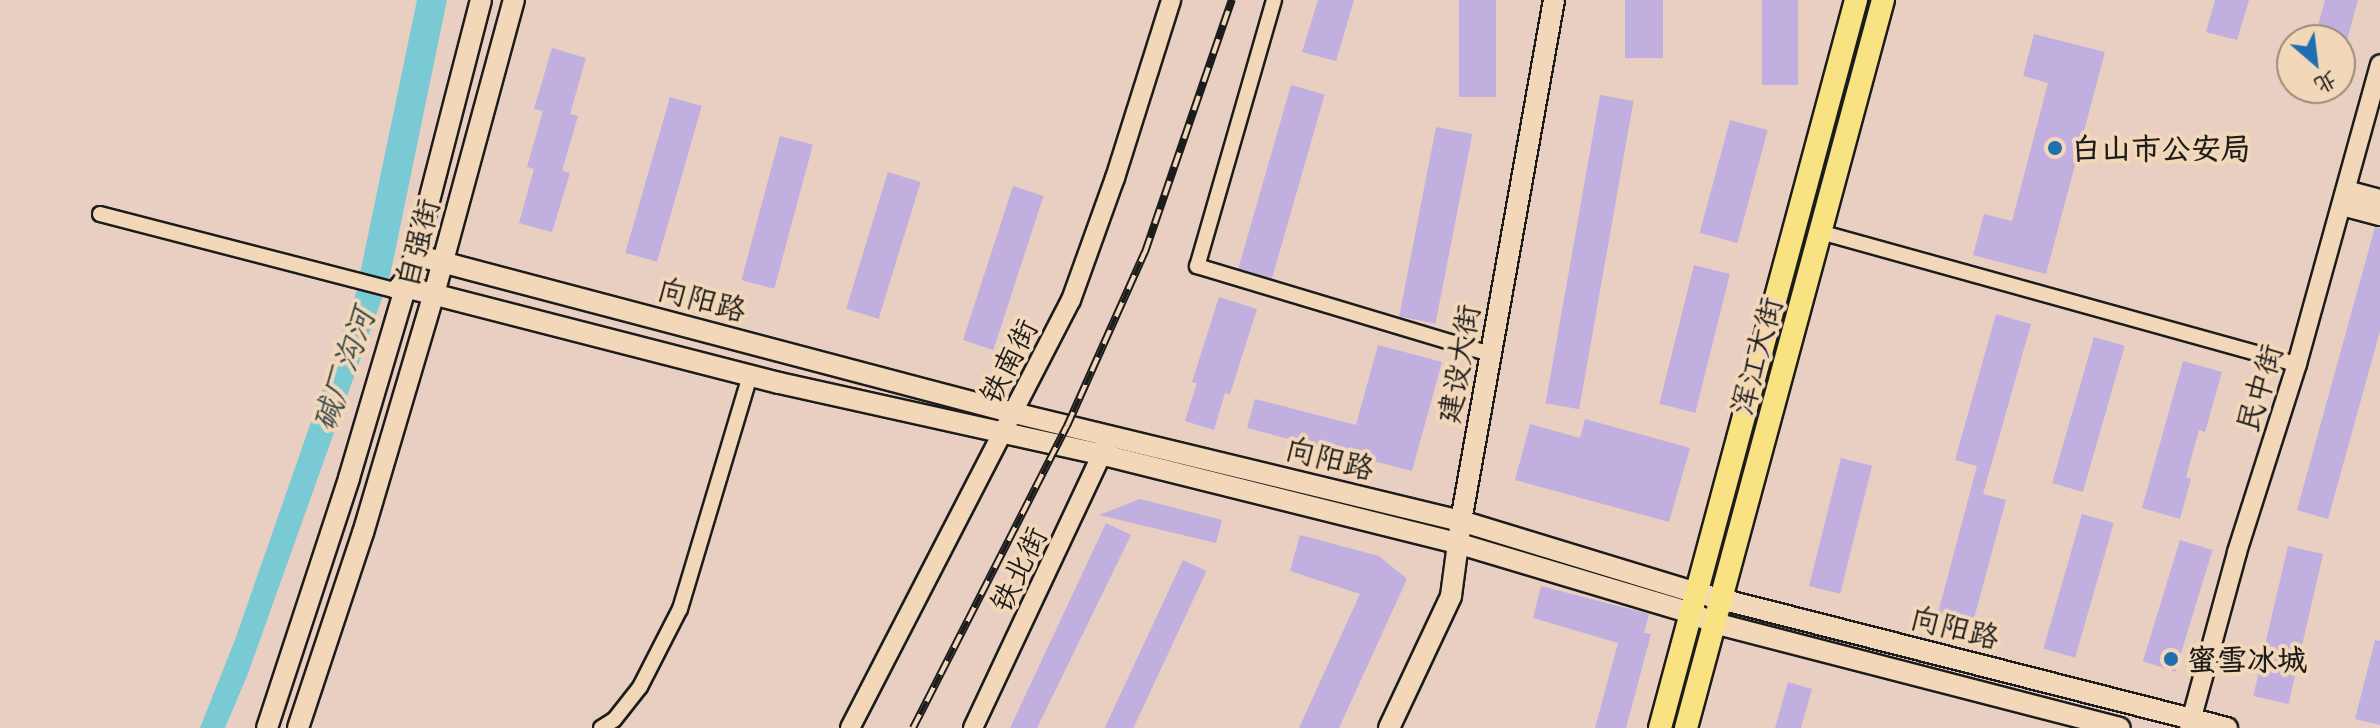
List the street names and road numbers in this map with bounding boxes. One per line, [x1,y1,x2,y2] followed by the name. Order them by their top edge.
[388,195,446,291] street label: 自强街
[654,270,750,328] street label: 向阳路
[1723,293,1789,419] street label: 浑江大街
[1430,302,1486,426] street label: 建设大街
[972,313,1044,409] street label: 铁南街
[2229,340,2289,436] street label: 民中街
[1282,430,1378,486] street label: 向阳路
[982,521,1054,617] street label: 铁北街
[1907,599,2003,655] street label: 向阳路

